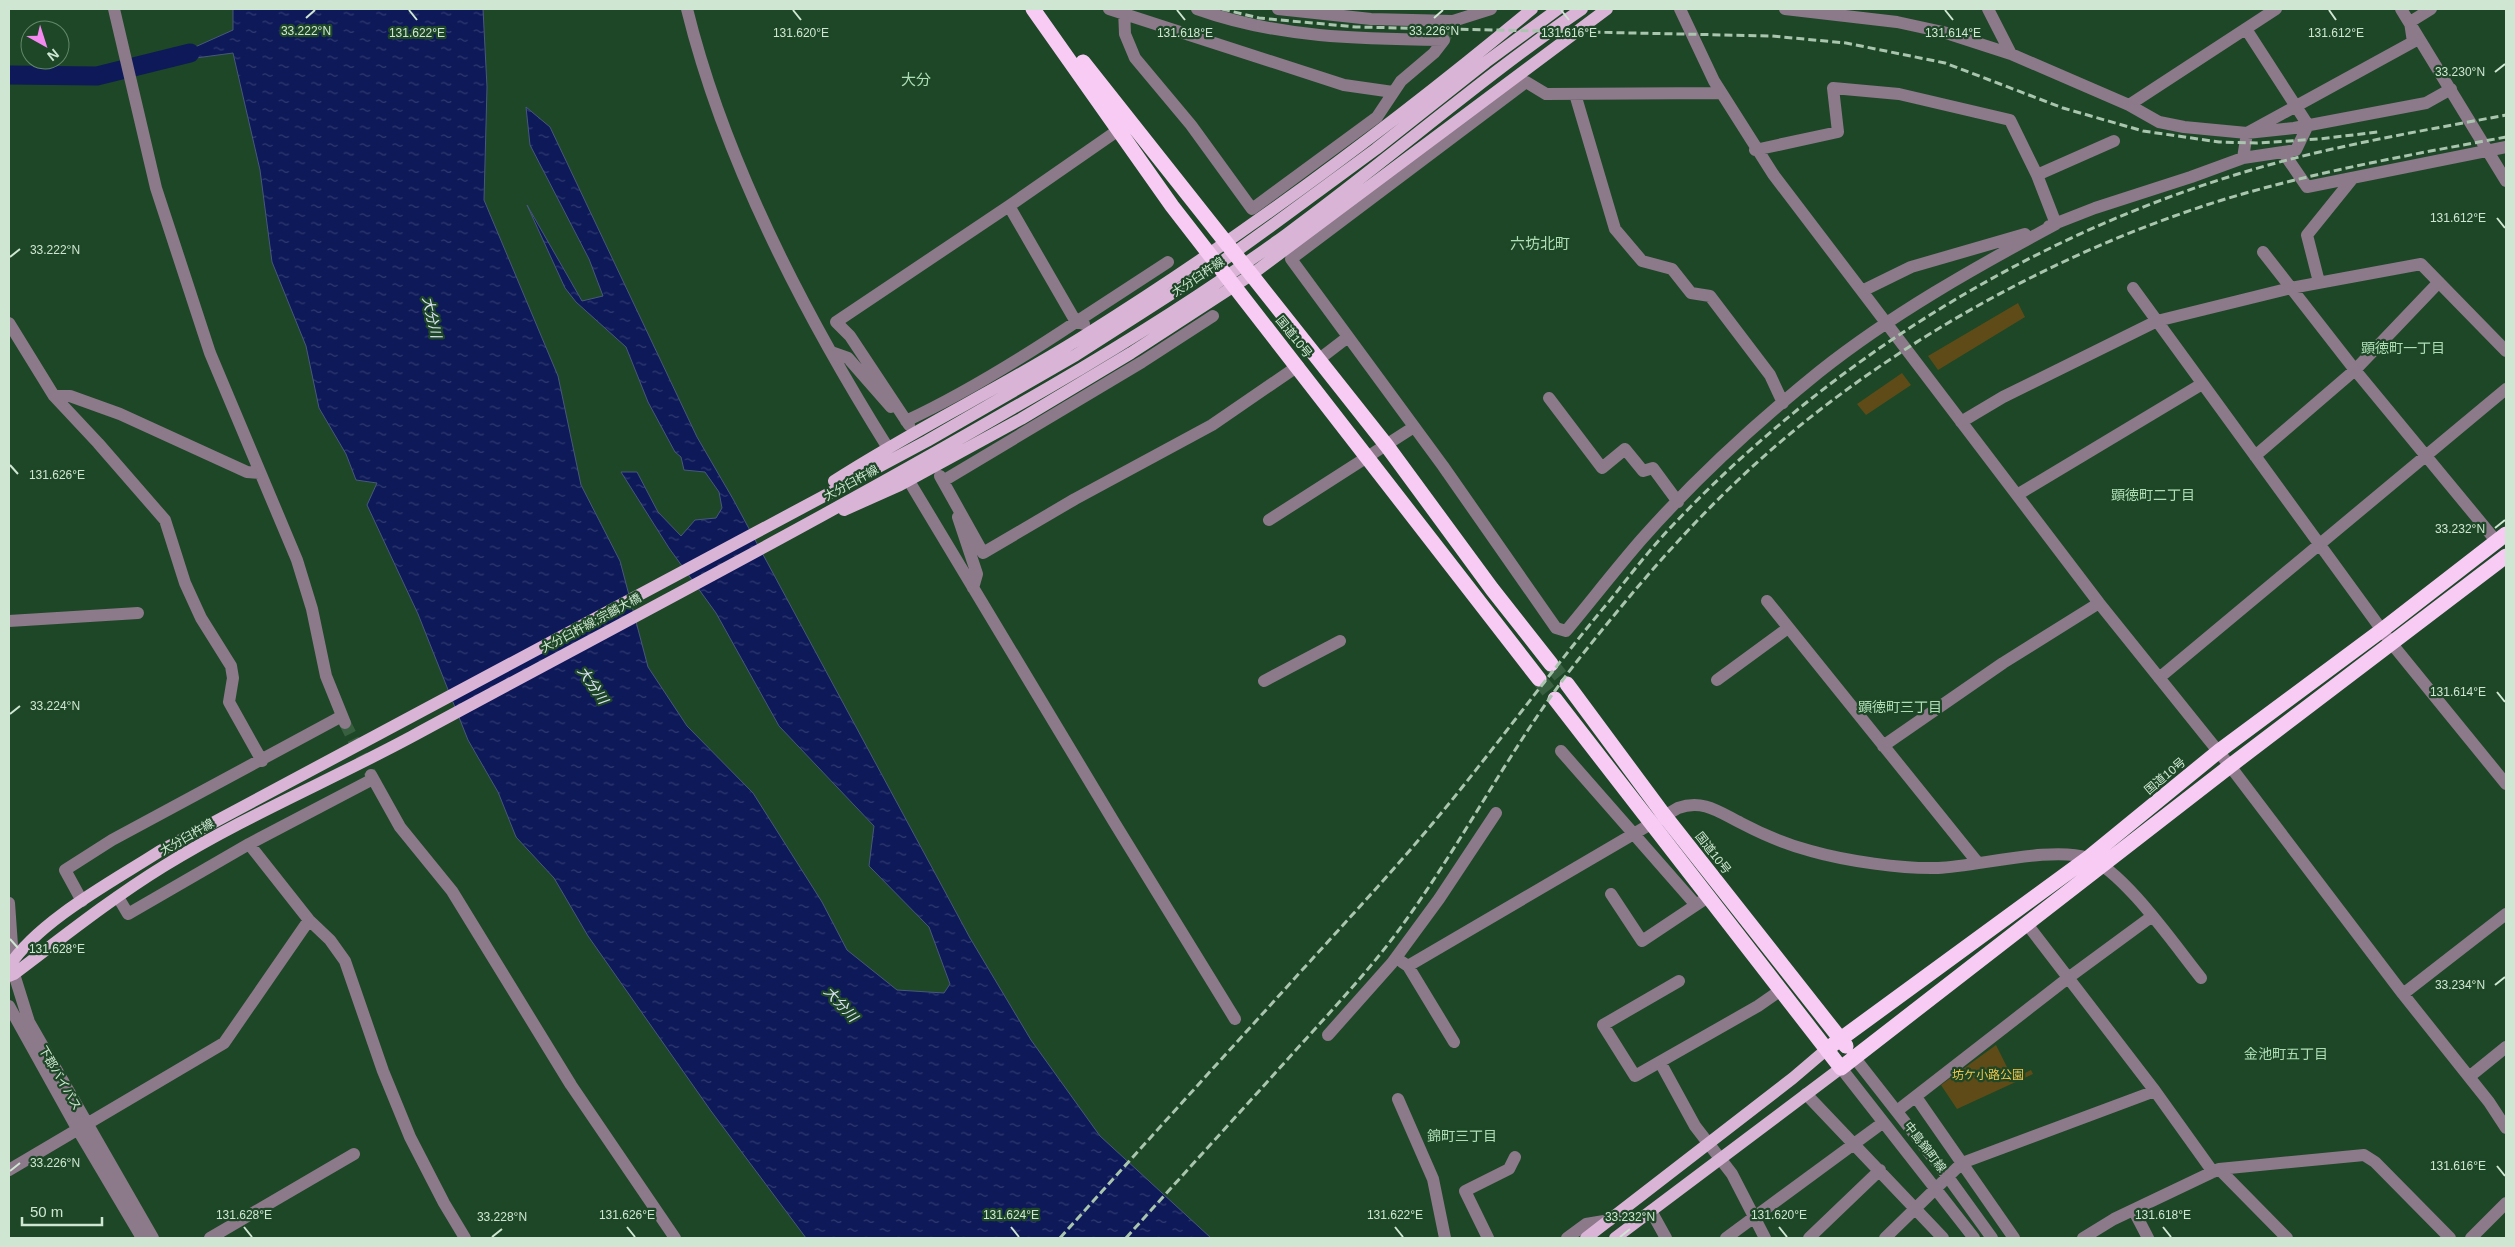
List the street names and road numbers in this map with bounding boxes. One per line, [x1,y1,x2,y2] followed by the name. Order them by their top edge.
[1169,254,1227,300] street label: 大分臼杵線
[1273,313,1315,361] street label: 国道10号
[821,462,881,504] street label: 大分臼杵線
[539,591,643,655] street label: 大分臼杵線;宗麟大橋
[2142,755,2188,797] street label: 国道10号
[158,816,216,858] street label: 大分臼杵線
[1692,829,1734,877] street label: 国道10号
[36,1043,84,1113] street label: 下郡バイパス
[1901,1119,1949,1175] street label: 中島錦町線

